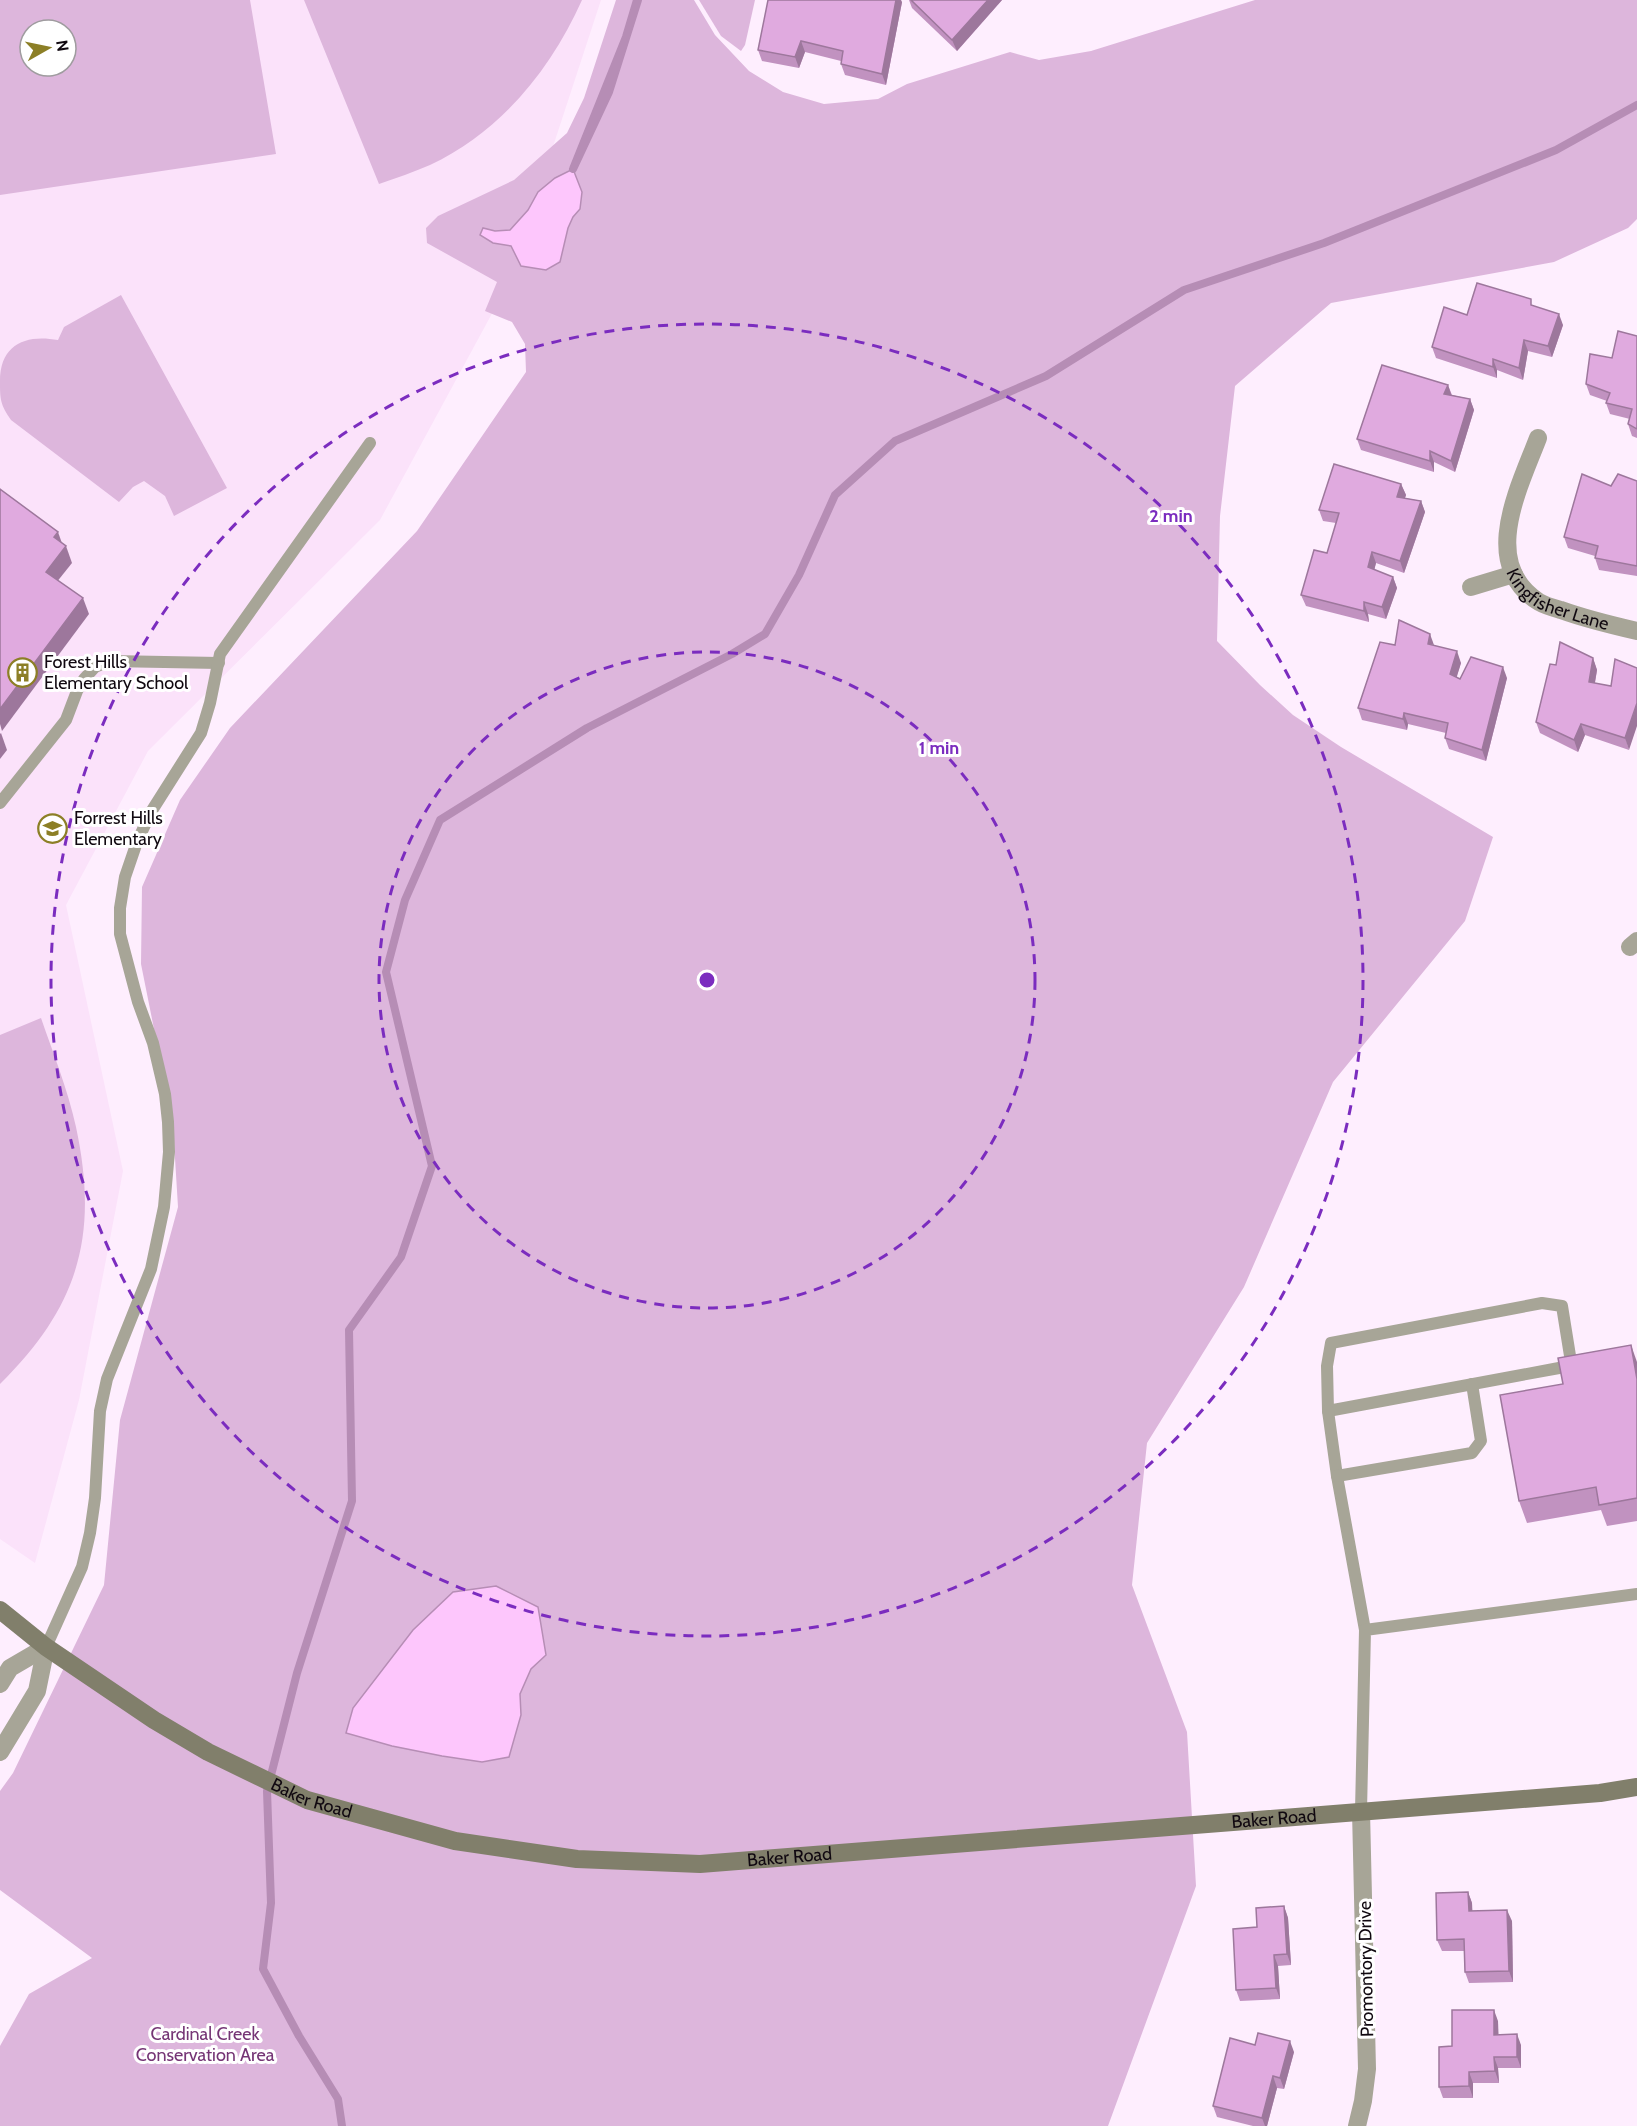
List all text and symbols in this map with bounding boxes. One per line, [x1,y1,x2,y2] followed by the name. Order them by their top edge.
[18,18,78,78] north arrow
[52,39,73,53] text: N
[1149,505,1193,527] text: 2 min
[1501,565,1611,635] street label: Kingfisher Lane
[44,651,189,694] place label: Forest Hills Elementary School
[7,656,39,688] building icon: Forest Hills Elementary School
[919,737,959,759] text: 1 min
[74,807,163,850] place label: Forrest Hills Elementary
[37,812,69,844] school or university icon: Forrest Hills Elementary
[697,970,717,990] centre of rings
[267,1773,355,1823] street label: Baker Road
[1231,1804,1317,1833] street label: Baker Road
[746,1843,833,1871] street label: Baker Road
[1354,1901,1378,2037] street label: Promontory Drive
[136,2023,275,2066] park label: Cardinal Creek Conservation Area

